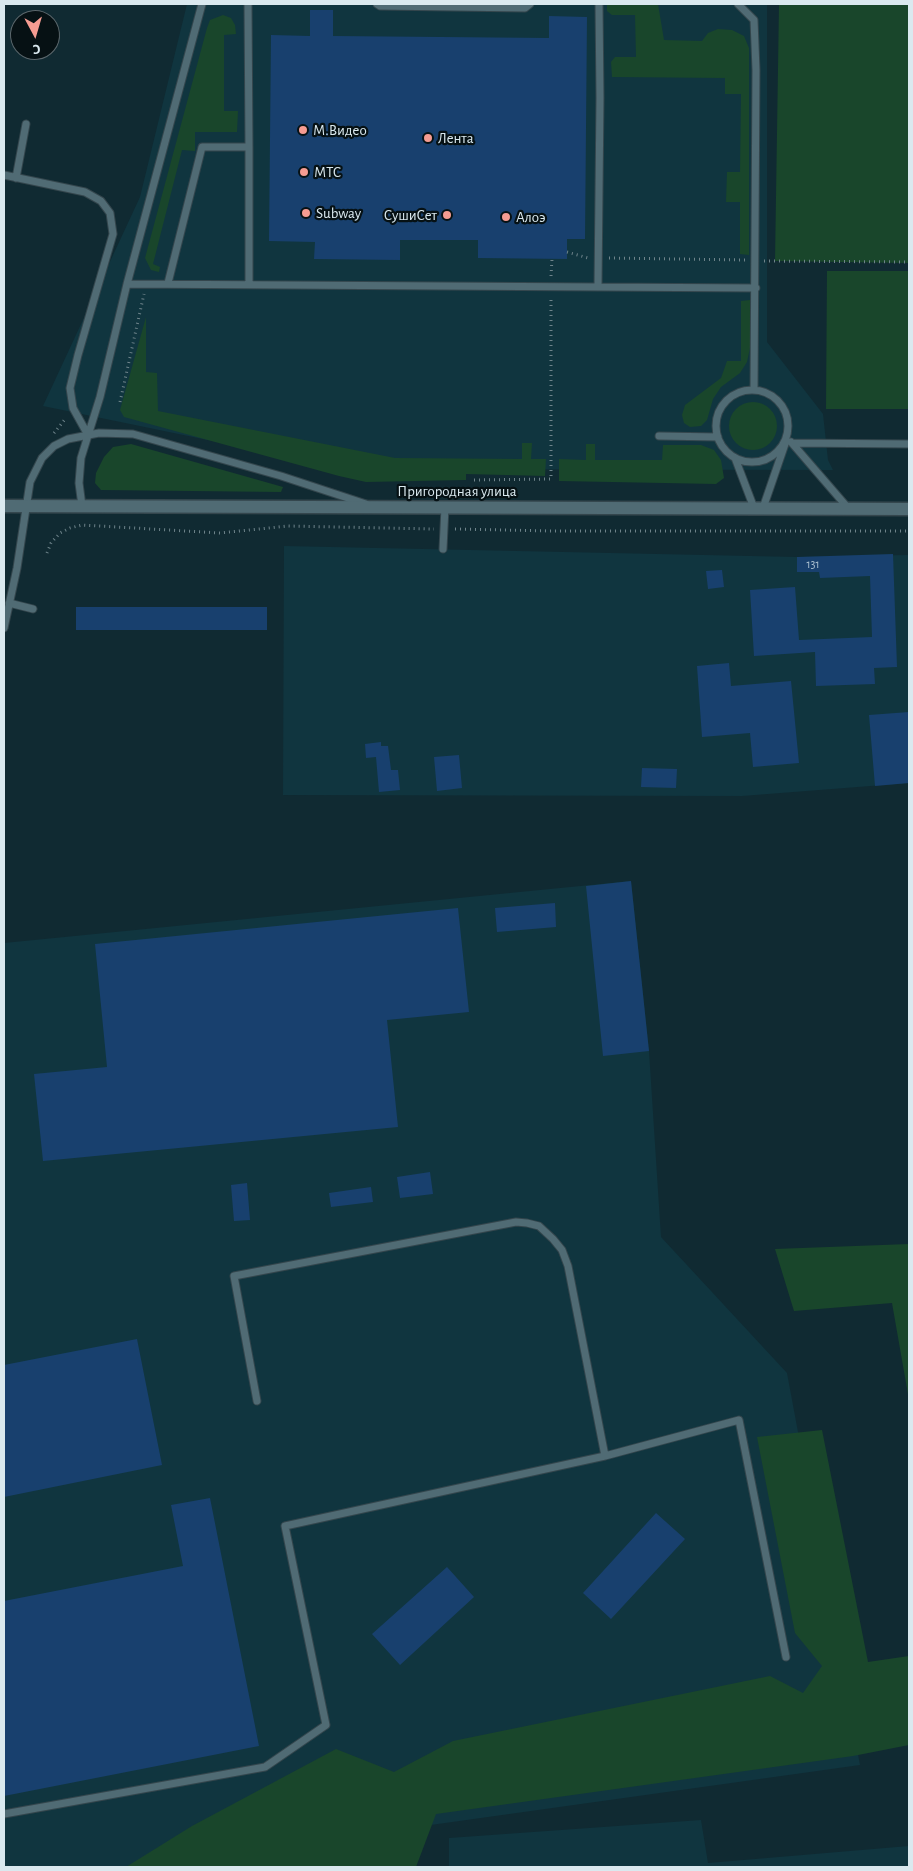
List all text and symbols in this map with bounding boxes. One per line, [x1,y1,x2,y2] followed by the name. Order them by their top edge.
[10,10,60,60] north arrow
[32,42,41,56] text: С
[313,121,367,139] place label: М.Видео
[297,124,309,136] marker: М.Видео
[438,129,474,147] place label: Лента
[422,132,434,144] marker: Лента
[314,163,341,181] place label: МТС
[298,166,310,178] marker: МТС
[316,204,361,222] place label: Subway
[384,206,437,224] place label: СушиСет
[300,207,312,219] marker: Subway
[516,208,546,226] place label: Алоэ
[441,209,453,221] marker: СушиСет
[500,211,512,223] marker: Алоэ
[397,482,517,500] street label: Пригородная улица
[806,557,820,571] house number: 131

